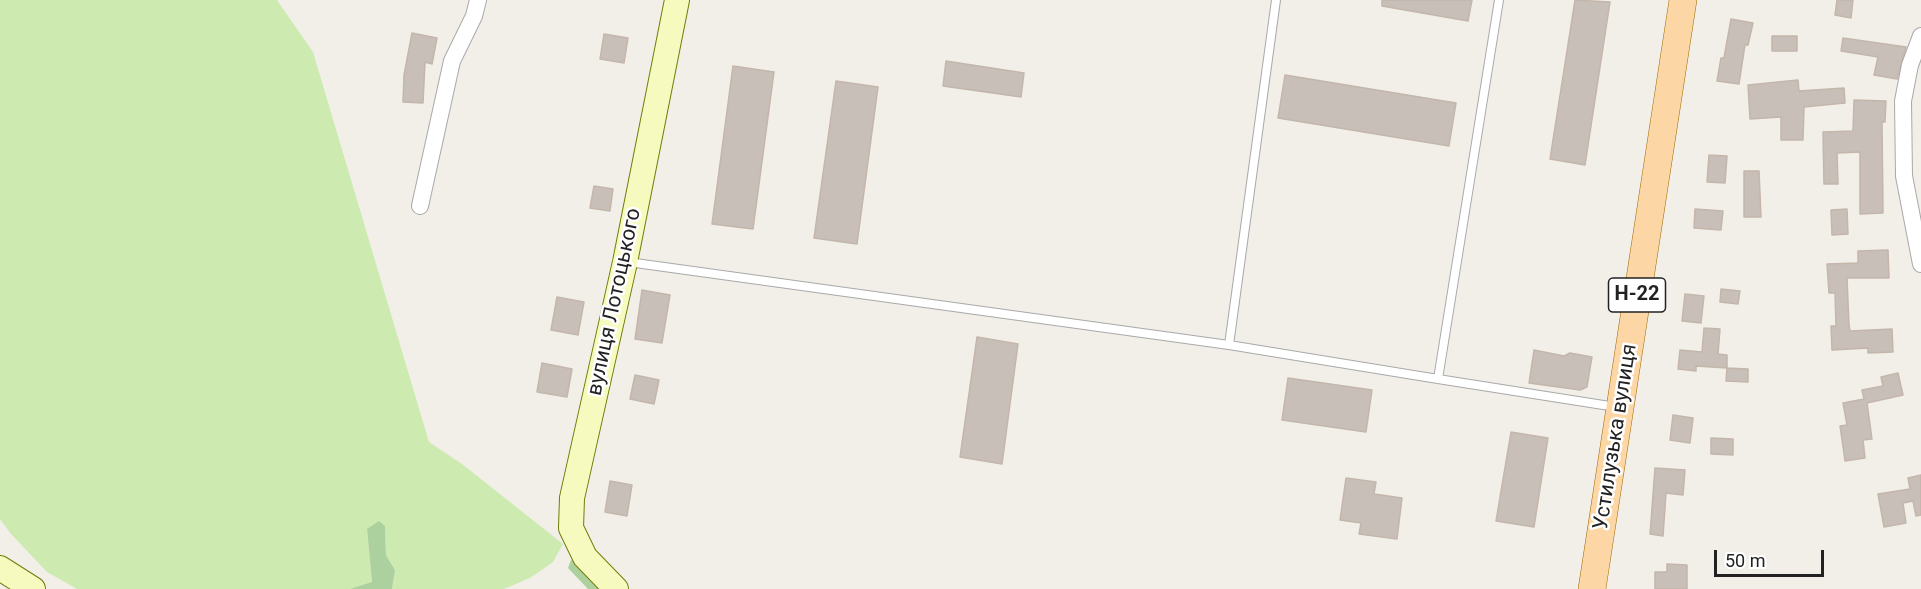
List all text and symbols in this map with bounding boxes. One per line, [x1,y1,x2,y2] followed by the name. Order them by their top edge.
[583,206,647,398] street label: вулиця Лотоцького
[1608,278,1666,312] road number: Н-22
[1589,342,1643,532] street label: Устилузька вулиця
[1717,538,1826,576] scale bar
[1725,550,1765,571] text: 50 m

